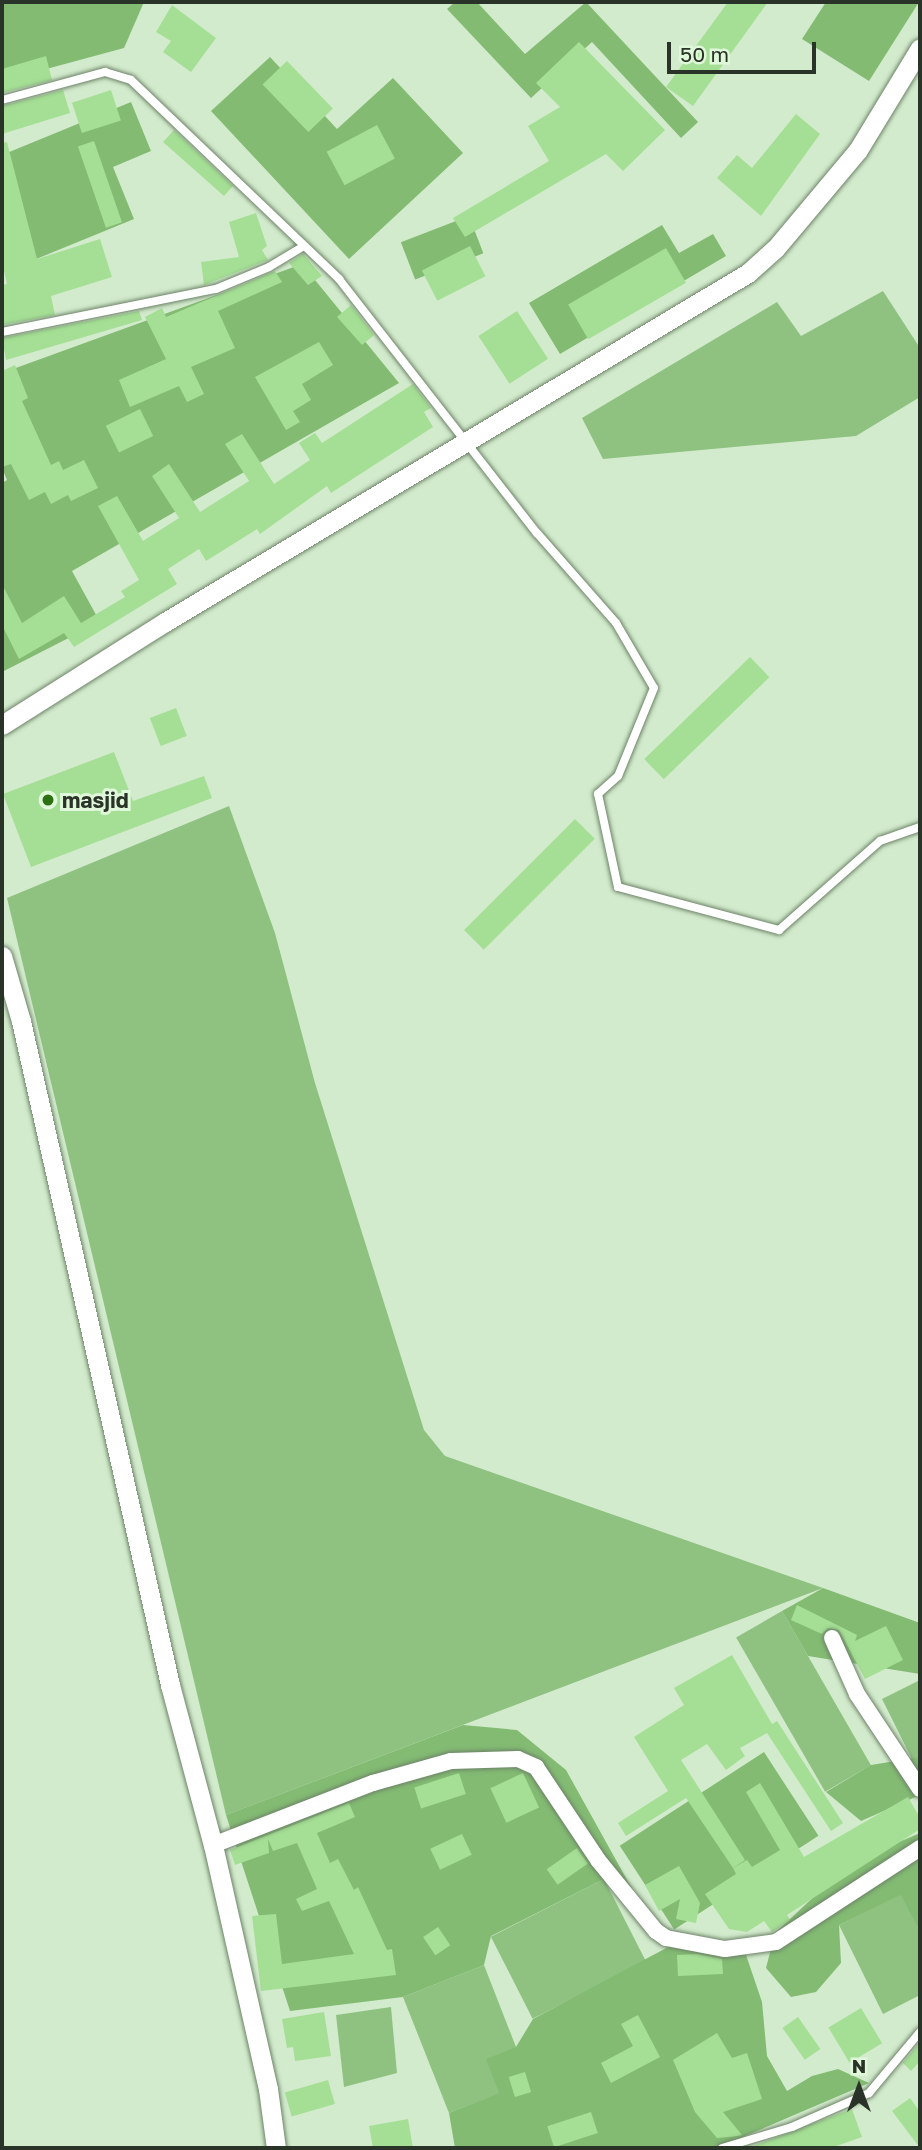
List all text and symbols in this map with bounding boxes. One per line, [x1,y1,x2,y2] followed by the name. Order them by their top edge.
[670,28,819,72] scale bar
[680,41,729,67] text: 50 m
[62,787,129,813] place label: masjid
[40,792,56,808] marker: masjid
[824,2052,894,2122] north arrow
[852,2054,866,2077] text: N

